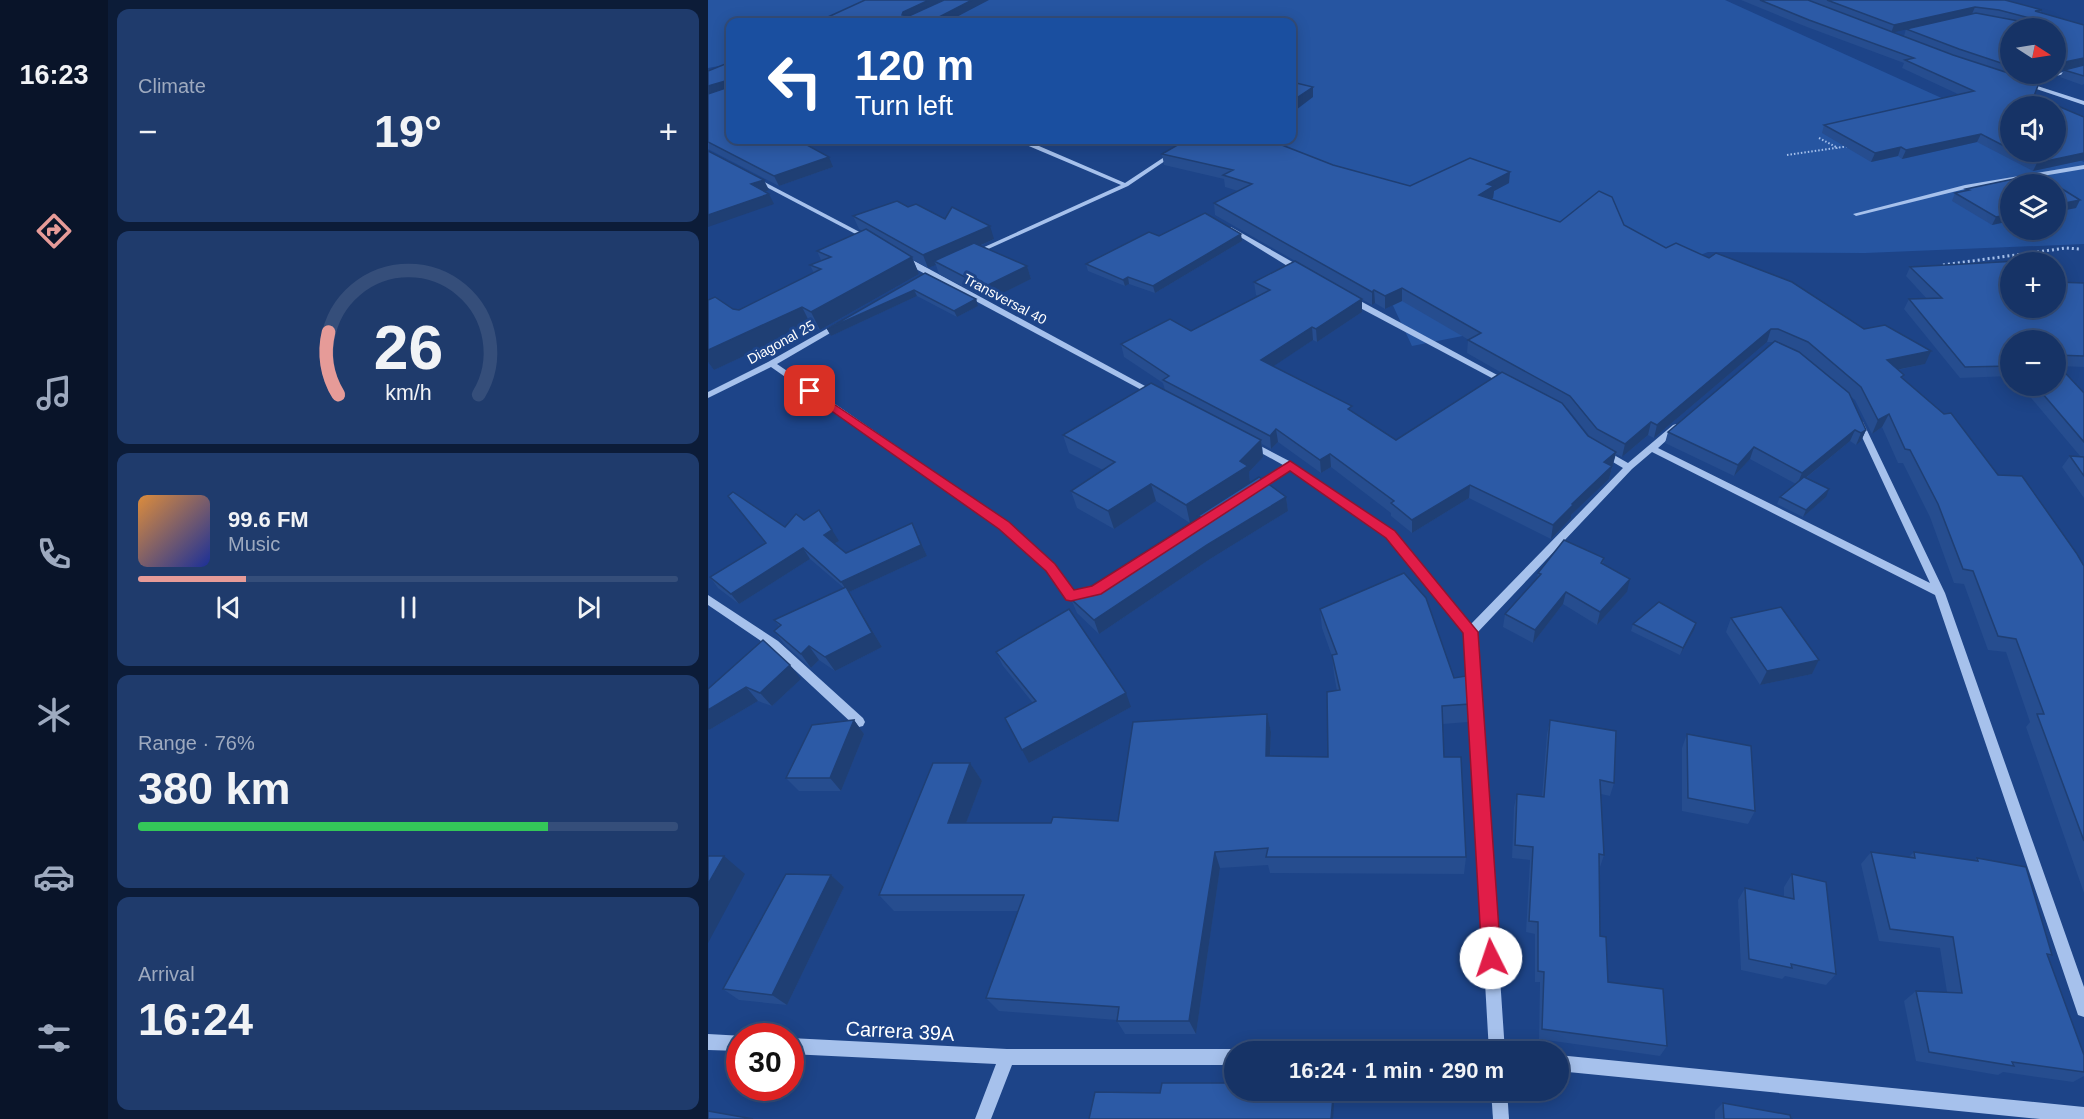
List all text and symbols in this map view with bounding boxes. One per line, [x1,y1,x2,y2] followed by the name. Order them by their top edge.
[2000,18,2066,84] north arrow
[2000,18,2066,396] map controls
[756,42,834,120] icon: left
[855,42,974,89] text: 120 m
[19,60,89,90] text: 16:23
[138,75,206,97] text: Climate
[855,91,953,121] text: Turn left
[2000,96,2066,162] button: sound
[374,106,442,157] text: 19°
[138,113,157,150] text: −
[659,113,678,150] text: +
[2000,174,2066,240] button: layers
[33,210,75,252] icon: directions
[2000,252,2066,318] button: +
[961,270,1050,328] street label: Transversal 40
[373,313,443,382] text: 26
[744,317,818,367] street label: Diagonal 25
[2000,330,2066,396] button: −
[784,365,835,416] pin
[33,372,75,414] icon: music
[793,374,826,407] icon: arrive
[385,381,431,405] text: km/h
[228,507,309,532] text: 99.6 FM
[33,533,75,575] icon: phone
[228,533,280,555] text: Music
[212,591,245,624] icon: previous
[392,591,425,624] icon: pause
[572,591,605,624] icon: next
[33,694,75,736] icon: climate
[138,732,255,754] text: Range · 76%
[138,763,291,814] text: 380 km
[33,856,75,898] icon: car
[1459,926,1523,990] position arrow
[138,963,195,985] text: Arrival
[138,994,253,1045] text: 16:24
[33,1017,75,1059] icon: filters
[845,1017,956,1045] street label: Carrera 39A
[726,1023,804,1101] speed limit sign: 30
[1289,1058,1504,1083] text: 16:24 · 1 min · 290 m

